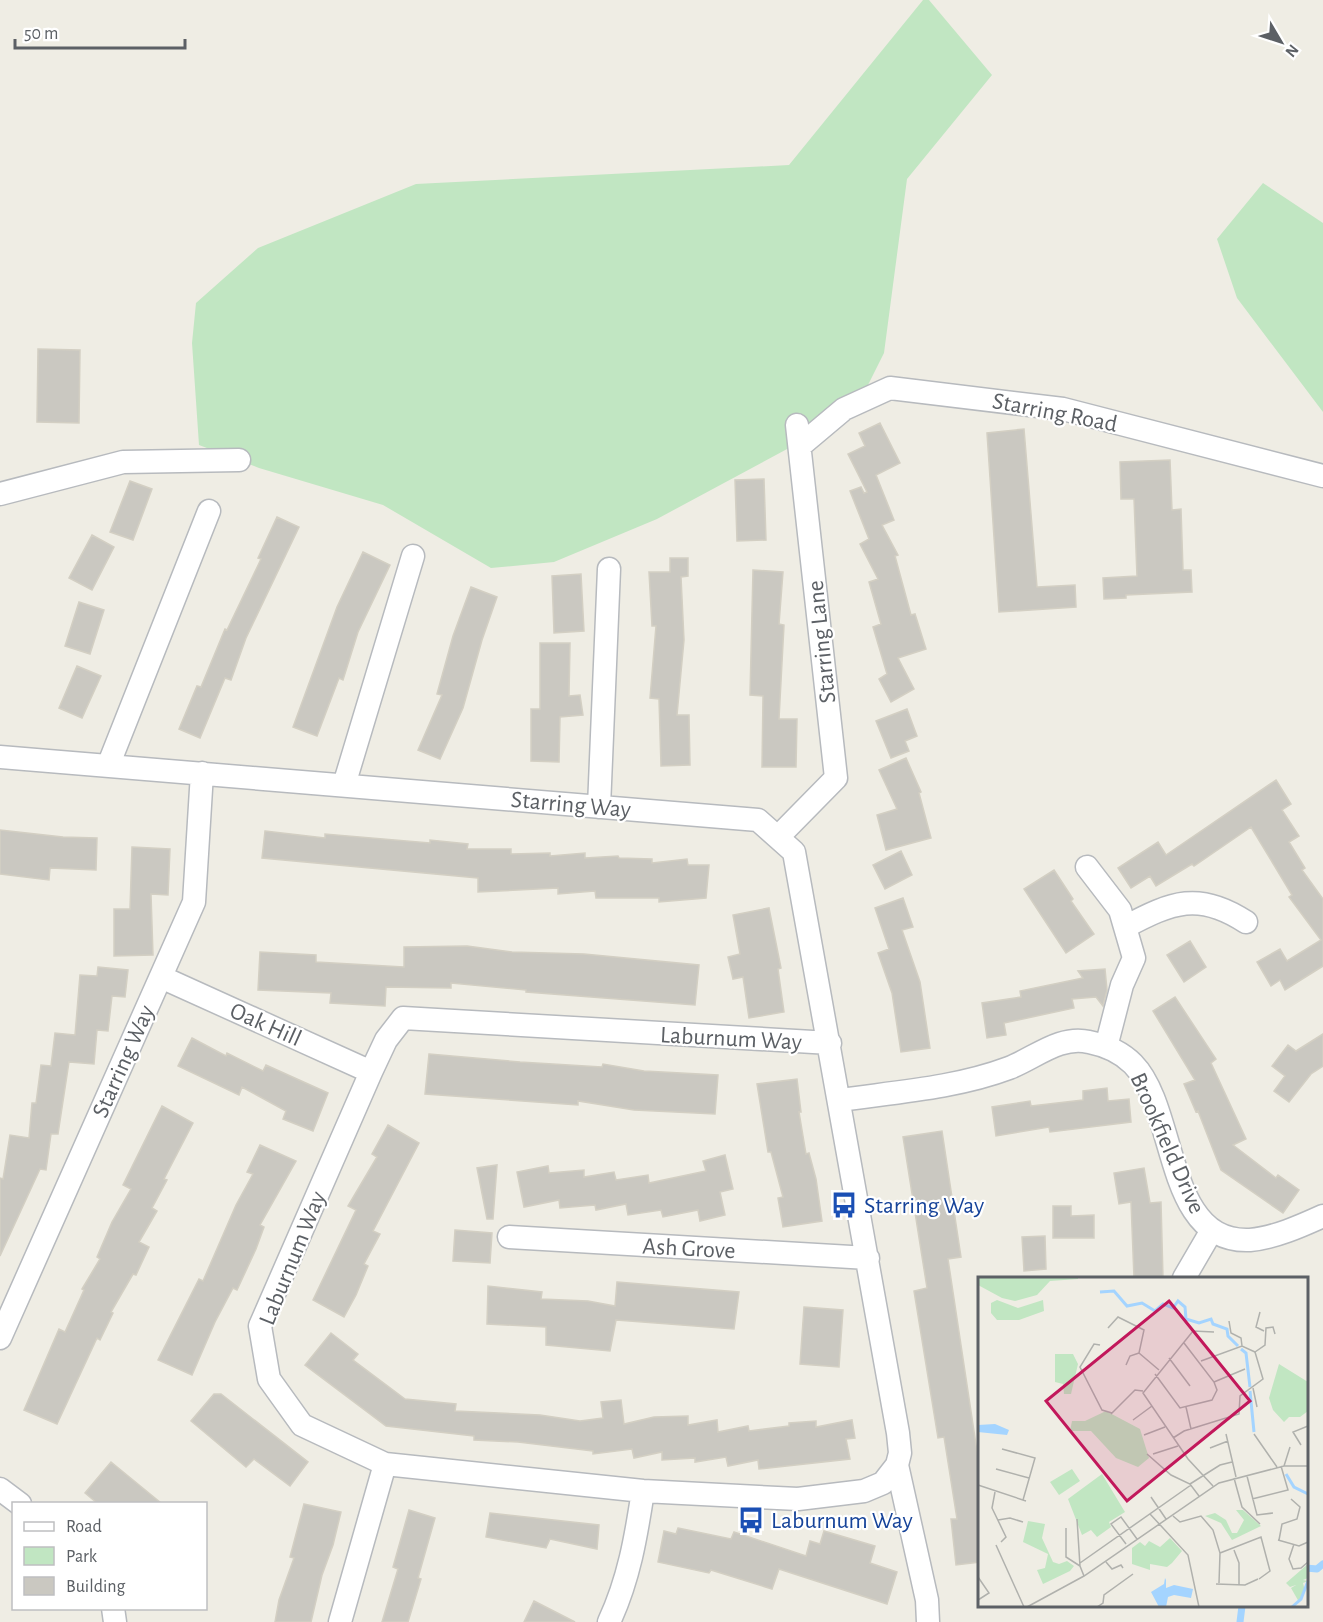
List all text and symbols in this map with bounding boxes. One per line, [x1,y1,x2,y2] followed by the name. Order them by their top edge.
[15,12,184,50] scale bar
[1251,12,1311,72] north arrow
[24,25,58,43] text: 50 m
[1282,41,1302,60] text: N
[990,389,1119,437] street label: Starring Road
[804,579,840,705] street label: Starring Lane
[510,788,632,822] street label: Starring Way
[226,999,305,1051] street label: Oak Hill
[88,1002,159,1121] street label: Starring Way
[659,1023,802,1055] street label: Laburnum Way
[1125,1069,1209,1217] street label: Brookfield Drive
[255,1188,331,1329] street label: Laburnum Way
[829,1190,859,1220] bus stop icon: Starring Way
[864,1194,984,1218] place label: Starring Way
[642,1235,736,1263] street label: Ash Grove
[978,1277,1308,1607] inset map
[12,1502,207,1610] legend
[736,1505,766,1535] bus stop icon: Laburnum Way
[771,1509,913,1533] place label: Laburnum Way
[66,1518,102,1536] text: Road
[66,1548,98,1566] text: Park
[66,1578,126,1596] text: Building

